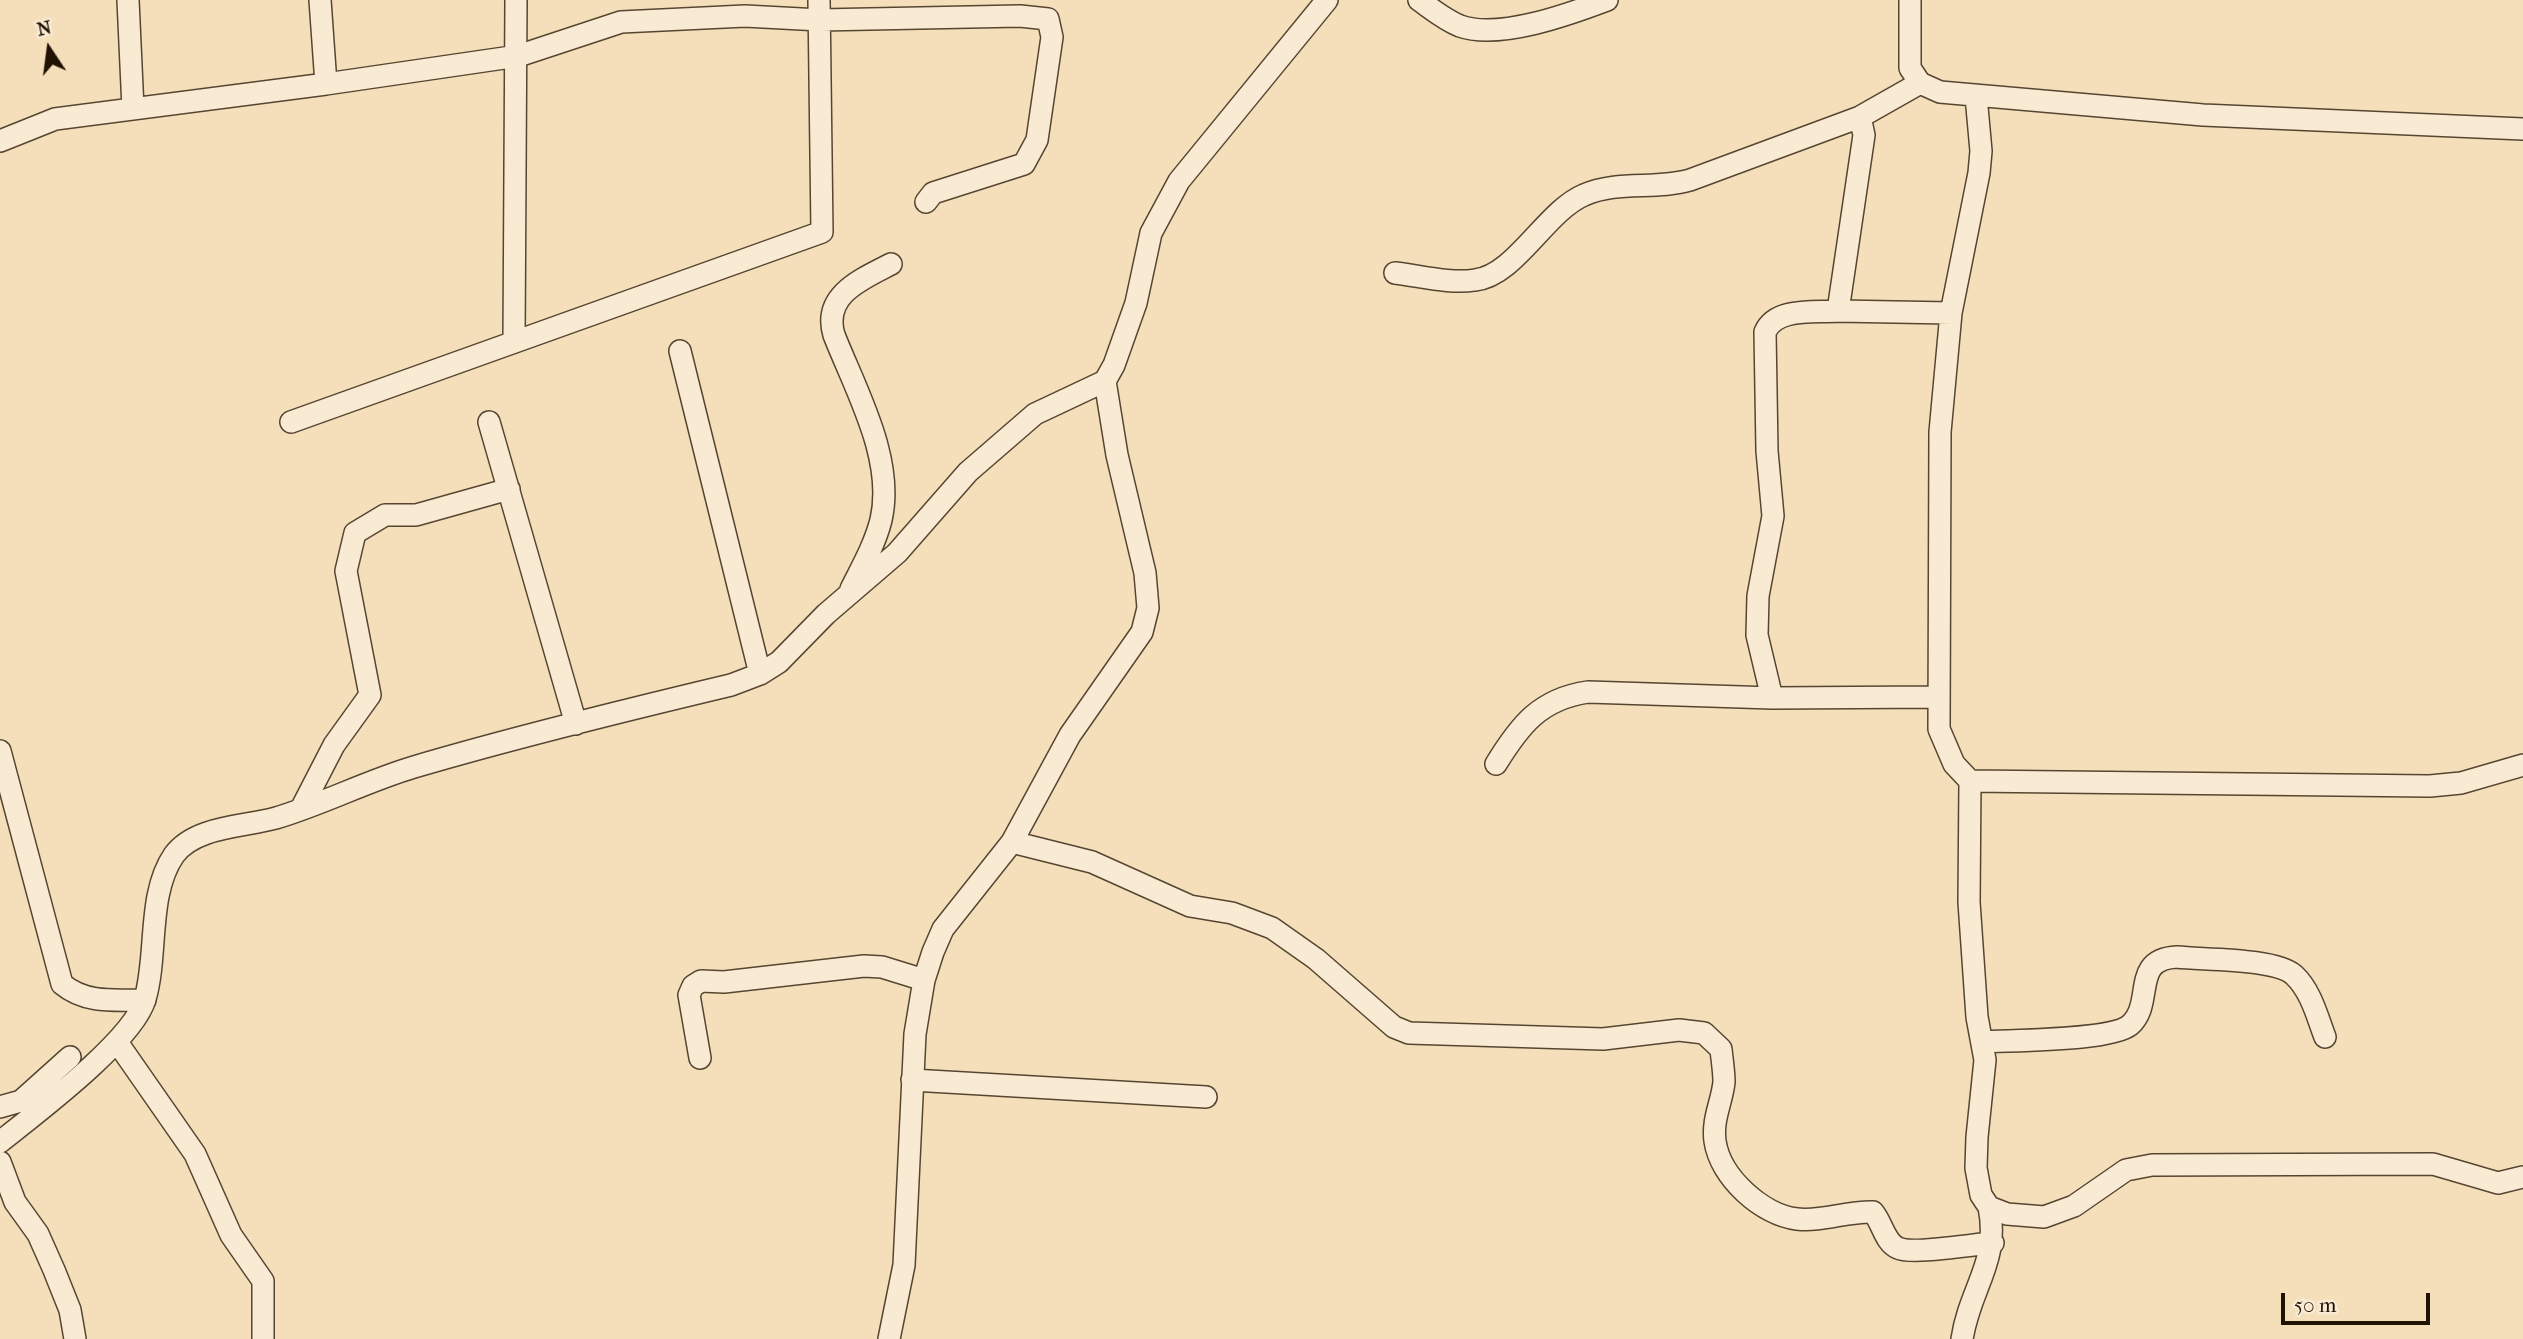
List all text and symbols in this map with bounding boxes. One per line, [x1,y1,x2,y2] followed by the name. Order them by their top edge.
[14,14,84,84] north arrow
[35,16,54,41] text: N
[2285,1280,2434,1324] scale bar
[2294,1293,2337,1317] text: 50 m

